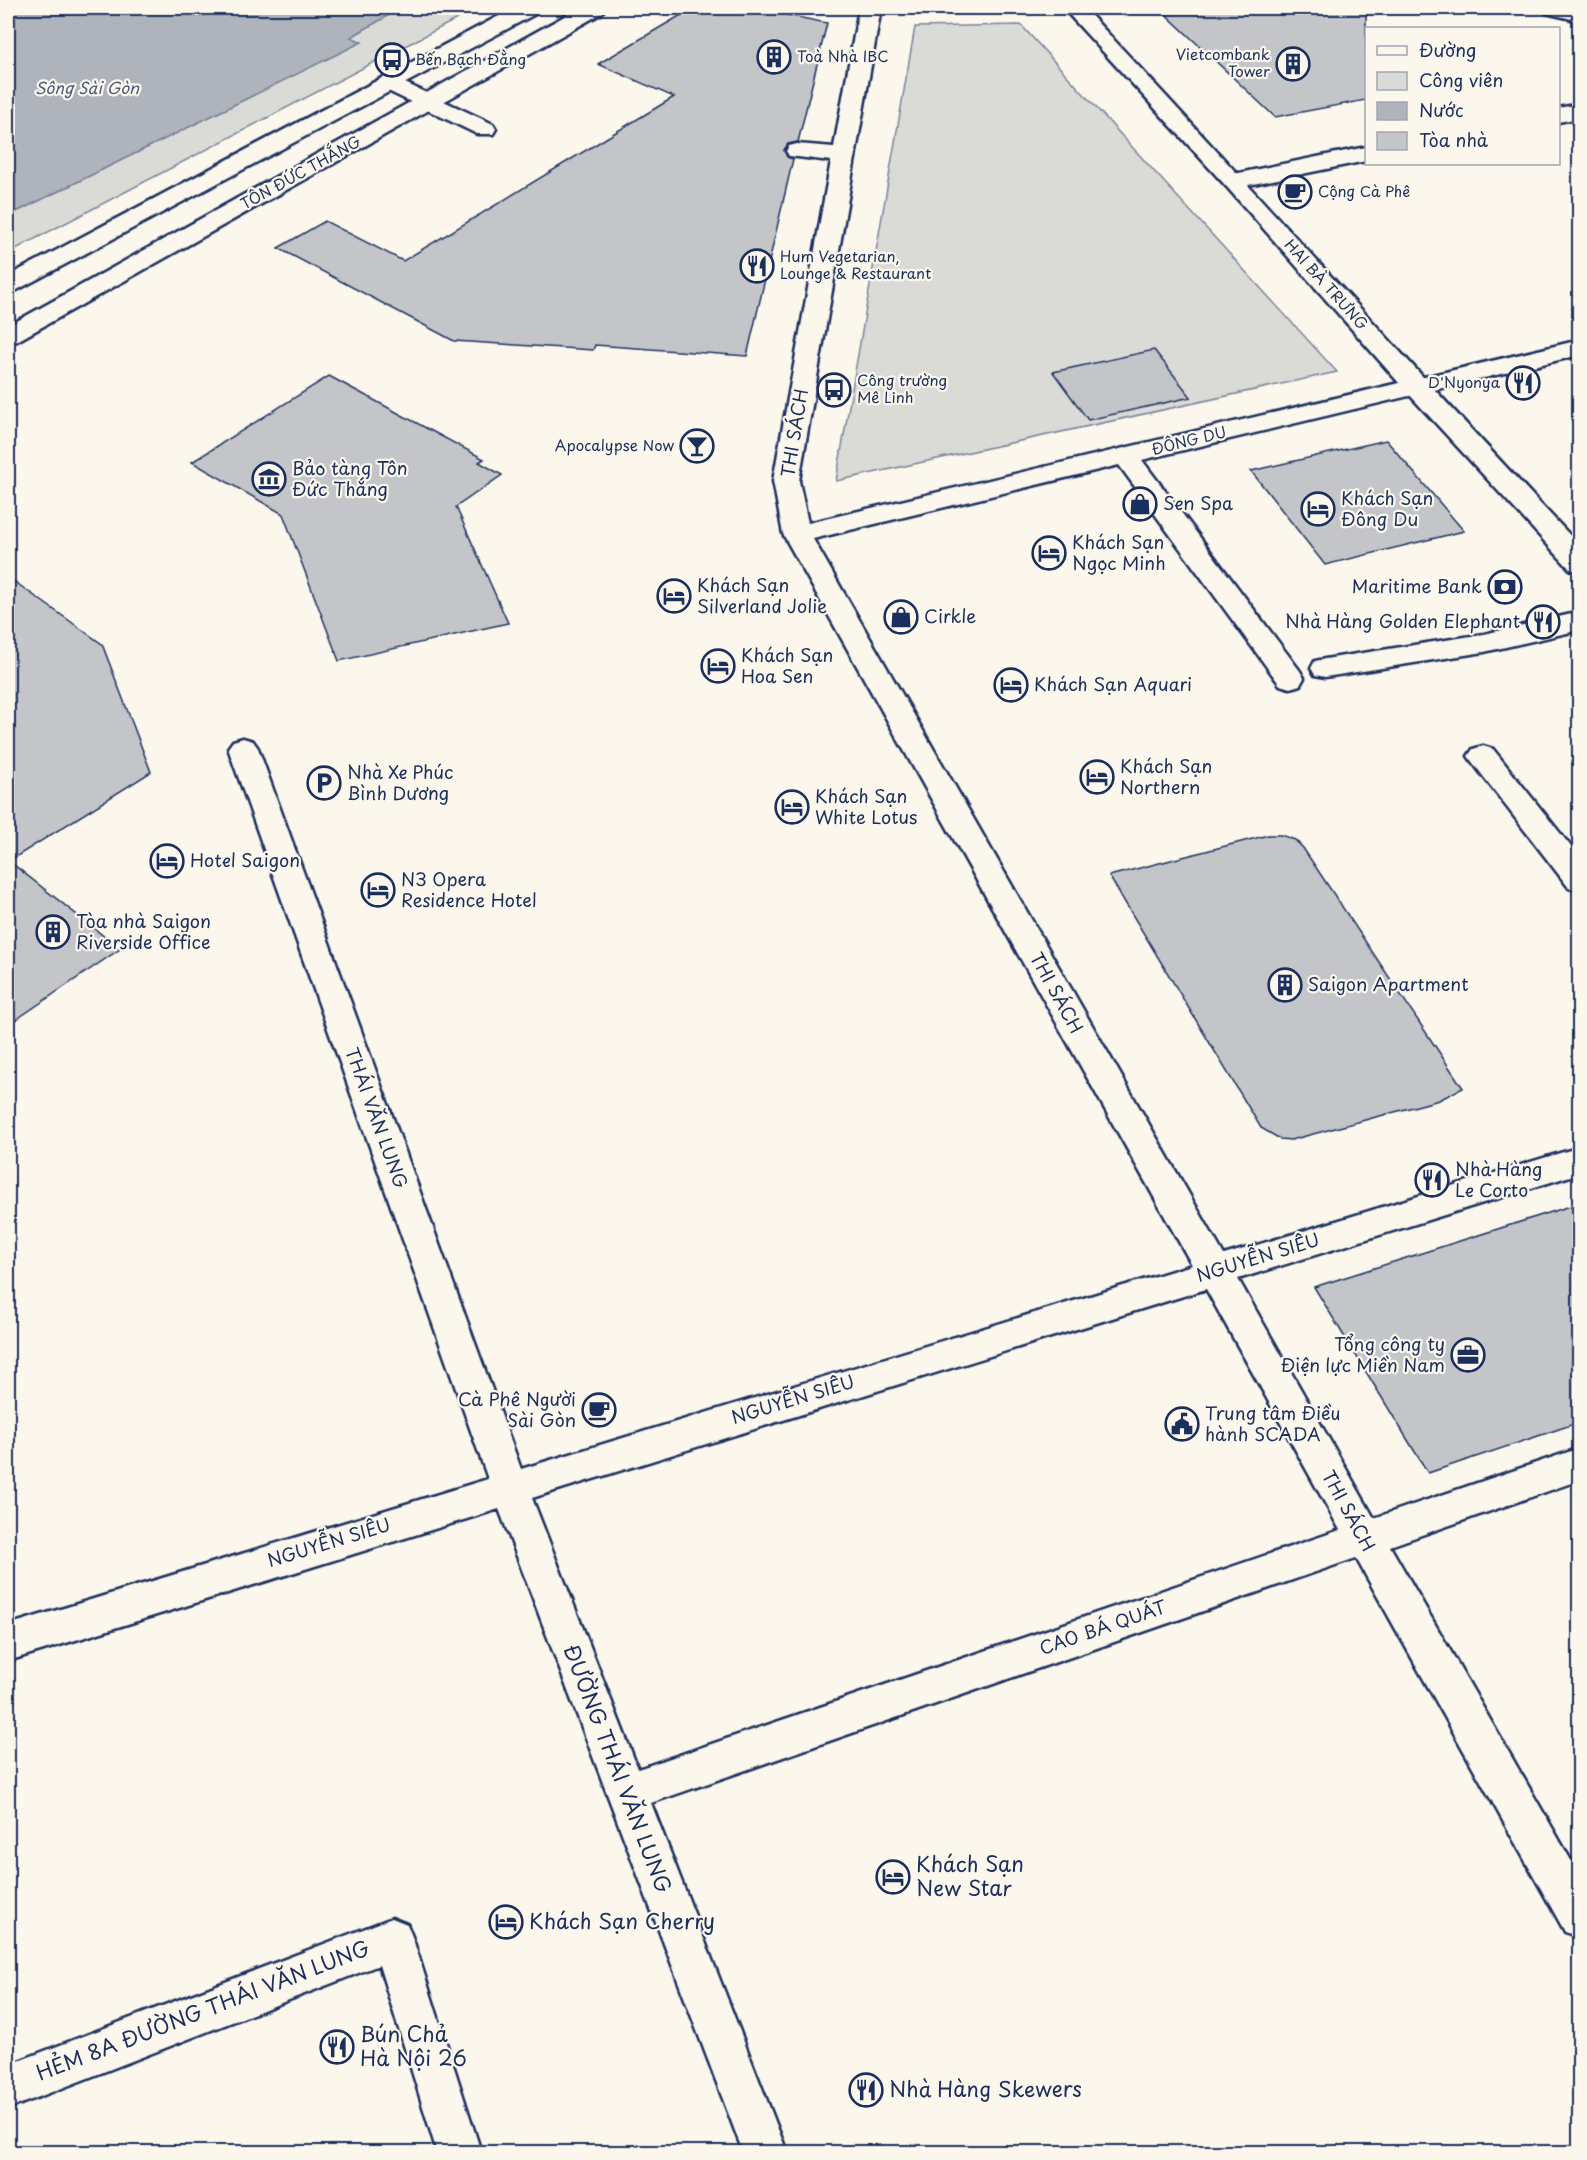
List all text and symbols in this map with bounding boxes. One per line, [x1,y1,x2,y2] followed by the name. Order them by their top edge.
[1365,27,1560,165] legend
[1419,36,1476,63] text: Đường
[756,39,792,75] building icon: Toà Nhà IBC
[374,42,410,78] bus stop icon: Bến Bạch Đằng
[1176,42,1270,82] place label: Vietcombank Tower
[797,44,889,67] place label: Toà Nhà IBC
[1275,46,1311,82] building icon: Vietcombank Tower
[415,47,526,70] place label: Bến Bạch Đằng
[1419,66,1503,93] text: Công viên
[35,75,140,99] water label: Sông Sài Gòn
[1419,96,1463,123] text: Nước
[1419,126,1489,153] text: Tòa nhà
[235,128,365,214] street label: TÔN ĐỨC THẮNG
[1277,174,1313,210] cafe icon: Cộng Cà Phê
[1318,179,1410,202] place label: Cộng Cà Phê
[1280,233,1374,335] street label: HAI BÀ TRƯNG
[780,244,931,284] place label: Hum Vegetarian, Lounge & Restaurant
[739,248,775,284] restaurant icon: Hum Vegetarian, Lounge & Restaurant
[1505,365,1541,401] restaurant icon: D'Nyonya
[857,368,947,408] place label: Công trường Mê Linh
[1428,370,1501,393] place label: D'Nyonya
[816,372,852,408] bus stop icon: Công trường Mê Linh
[773,387,814,479] street label: THI SÁCH
[1149,419,1228,460] street label: ĐÔNG DU
[679,428,715,464] bar icon: Apocalypse Now
[555,433,674,456] place label: Apocalypse Now
[292,454,408,502] place label: Bảo tàng Tôn Đức Thắng
[251,461,287,497] museum icon: Bảo tàng Tôn Đức Thắng
[1341,484,1433,532] place label: Khách Sạn Đông Du
[1122,486,1158,522] shop icon: Sen Spa
[1163,489,1233,516] place label: Sen Spa
[1300,491,1336,527] hotel icon: Khách Sạn Đông Du
[1072,528,1166,576] place label: Khách Sạn Ngọc Minh
[1031,535,1067,571] hotel icon: Khách Sạn Ngọc Minh
[1487,569,1523,605] bank icon: Maritime Bank
[697,571,827,619] place label: Khách Sạn Silverland Jolie
[1352,572,1482,599] place label: Maritime Bank
[656,578,692,614] hotel icon: Khách Sạn Silverland Jolie
[883,599,919,635] shop icon: Cirkle
[924,602,976,629] place label: Cirkle
[1525,604,1561,640] restaurant icon: Nhà Hàng Golden Elephant
[1285,607,1520,634] place label: Nhà Hàng Golden Elephant
[741,641,833,689] place label: Khách Sạn Hoa Sen
[700,648,736,684] hotel icon: Khách Sạn Hoa Sen
[993,667,1029,703] hotel icon: Khách Sạn Aquari
[1034,670,1192,697] place label: Khách Sạn Aquari
[1120,752,1212,800] place label: Khách Sạn Northern
[347,758,453,806] place label: Nhà Xe Phúc Bình Dương
[1079,759,1115,795] hotel icon: Khách Sạn Northern
[306,765,342,801] parking icon: Nhà Xe Phúc Bình Dương
[815,782,917,830] place label: Khách Sạn White Lotus
[774,789,810,825] hotel icon: Khách Sạn White Lotus
[149,843,185,879] hotel icon: Hotel Saigon
[190,846,300,873] place label: Hotel Saigon
[401,865,537,913] place label: N3 Opera Residence Hotel
[360,872,396,908] hotel icon: N3 Opera Residence Hotel
[76,907,211,955] place label: Tòa nhà Saigon Riverside Office
[35,914,71,950] building icon: Tòa nhà Saigon Riverside Office
[1024,947,1091,1038] street label: THI SÁCH
[1267,967,1303,1003] building icon: Saigon Apartment
[1308,970,1469,997] place label: Saigon Apartment
[339,1043,415,1192] street label: THÁI VĂN LUNG
[1455,1155,1542,1203] place label: Nhà Hàng Le Corto
[1414,1162,1450,1198] restaurant icon: Nhà Hàng Le Corto
[1192,1224,1322,1288] street label: NGUYỄN SIÊU
[1281,1330,1445,1378] place label: Tổng công ty Điện lực Miền Nam
[1450,1337,1486,1373] office icon: Tổng công ty Điện lực Miền Nam
[727,1366,857,1430] street label: NGUYỄN SIÊU
[458,1385,576,1433] place label: Cà Phê Người Sài Gòn
[581,1392,617,1428] cafe icon: Cà Phê Người Sài Gòn
[1205,1399,1340,1447] place label: Trung tâm Điều hành SCADA
[1164,1406,1200,1442] public building icon: Trung tâm Điều hành SCADA
[1316,1465,1383,1556] street label: THI SÁCH
[263,1509,393,1573] street label: NGUYỄN SIÊU
[1036,1592,1170,1661] street label: CAO BÁ QUÁT
[557,1639,681,1897] street label: ĐƯỜNG THÁI VĂN LUNG
[916,1847,1024,1903] place label: Khách Sạn New Star
[875,1859,911,1895] hotel icon: Khách Sạn New Star
[488,1904,524,1940] hotel icon: Khách Sạn Cherry
[529,1904,715,1936] place label: Khách Sạn Cherry
[31,1931,374,2088] street label: HẺM 8A ĐƯỜNG THÁI VĂN LUNG
[360,2017,467,2073] place label: Bún Chả Hà Nội 26
[319,2029,355,2065] restaurant icon: Bún Chả Hà Nội 26
[848,2072,884,2108] restaurant icon: Nhà Hàng Skewers
[889,2072,1082,2104] place label: Nhà Hàng Skewers

